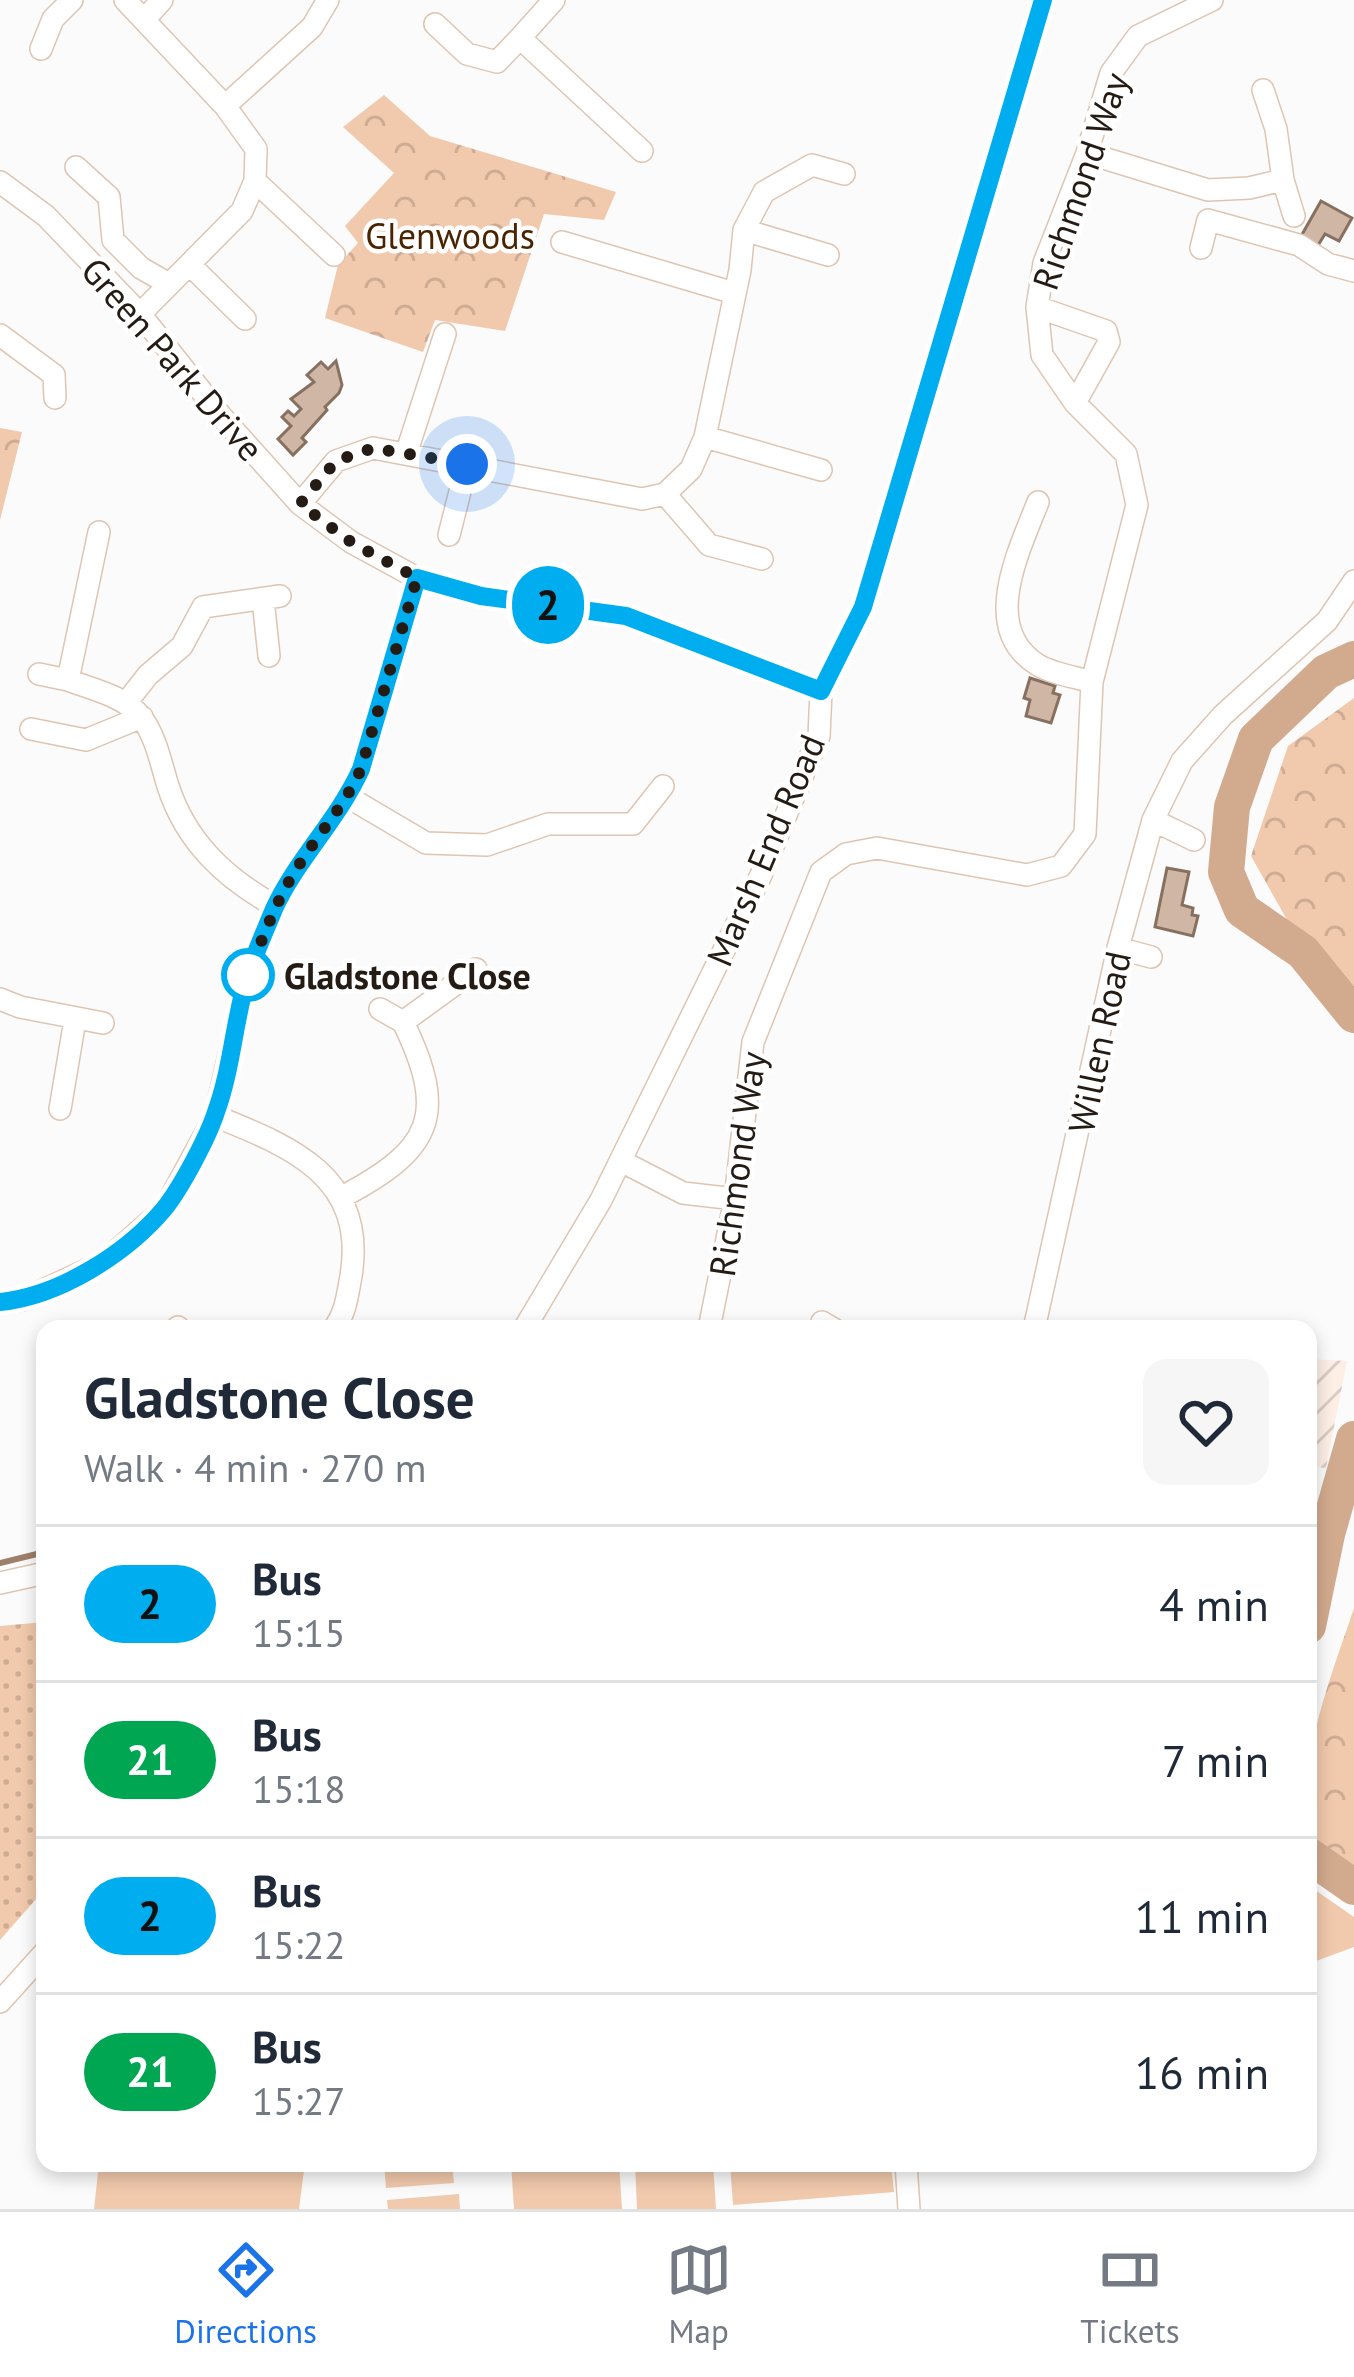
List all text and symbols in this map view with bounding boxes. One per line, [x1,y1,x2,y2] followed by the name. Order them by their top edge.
[1021,66,1139,296] street label: Richmond Way
[365,212,535,259] park label: Glenwoods
[72,247,274,471] street label: Green Park Drive
[437,434,497,494] your location
[509,566,587,644] line badge: 2
[536,577,560,632] text: 2
[695,727,835,973] street label: Marsh End Road
[1057,947,1141,1137] street label: Willen Road
[223,950,273,1000] marker: Gladstone Close
[284,952,531,999] place label: Gladstone Close
[698,1048,776,1279] street label: Richmond Way
[1143,1359,1269,1485] button: heart
[84,1360,475,1434] text: Gladstone Close
[84,1442,426,1493] text: Walk · 4 min · 270 m
[252,1549,322,1607] text: Bus
[1159,1575,1269,1633] text: 4 min
[138,1576,162,1631] text: 2
[252,1607,346,1658] text: 15:15
[252,1705,322,1763] text: Bus
[1162,1731,1269,1789] text: 7 min
[126,1732,174,1787] text: 21
[252,1763,346,1814] text: 15:18
[252,1861,322,1919] text: Bus
[1135,1887,1269,1945] text: 11 min
[138,1888,162,1943] text: 2
[252,1919,346,1970] text: 15:22
[252,2017,322,2075] text: Bus
[1135,2043,1269,2101] text: 16 min
[126,2044,174,2099] text: 21
[252,2075,346,2126] text: 15:27
[174,2237,317,2352] tab: Directions
[666,2237,732,2352] tab: Map
[1080,2237,1180,2352] tab: Tickets

